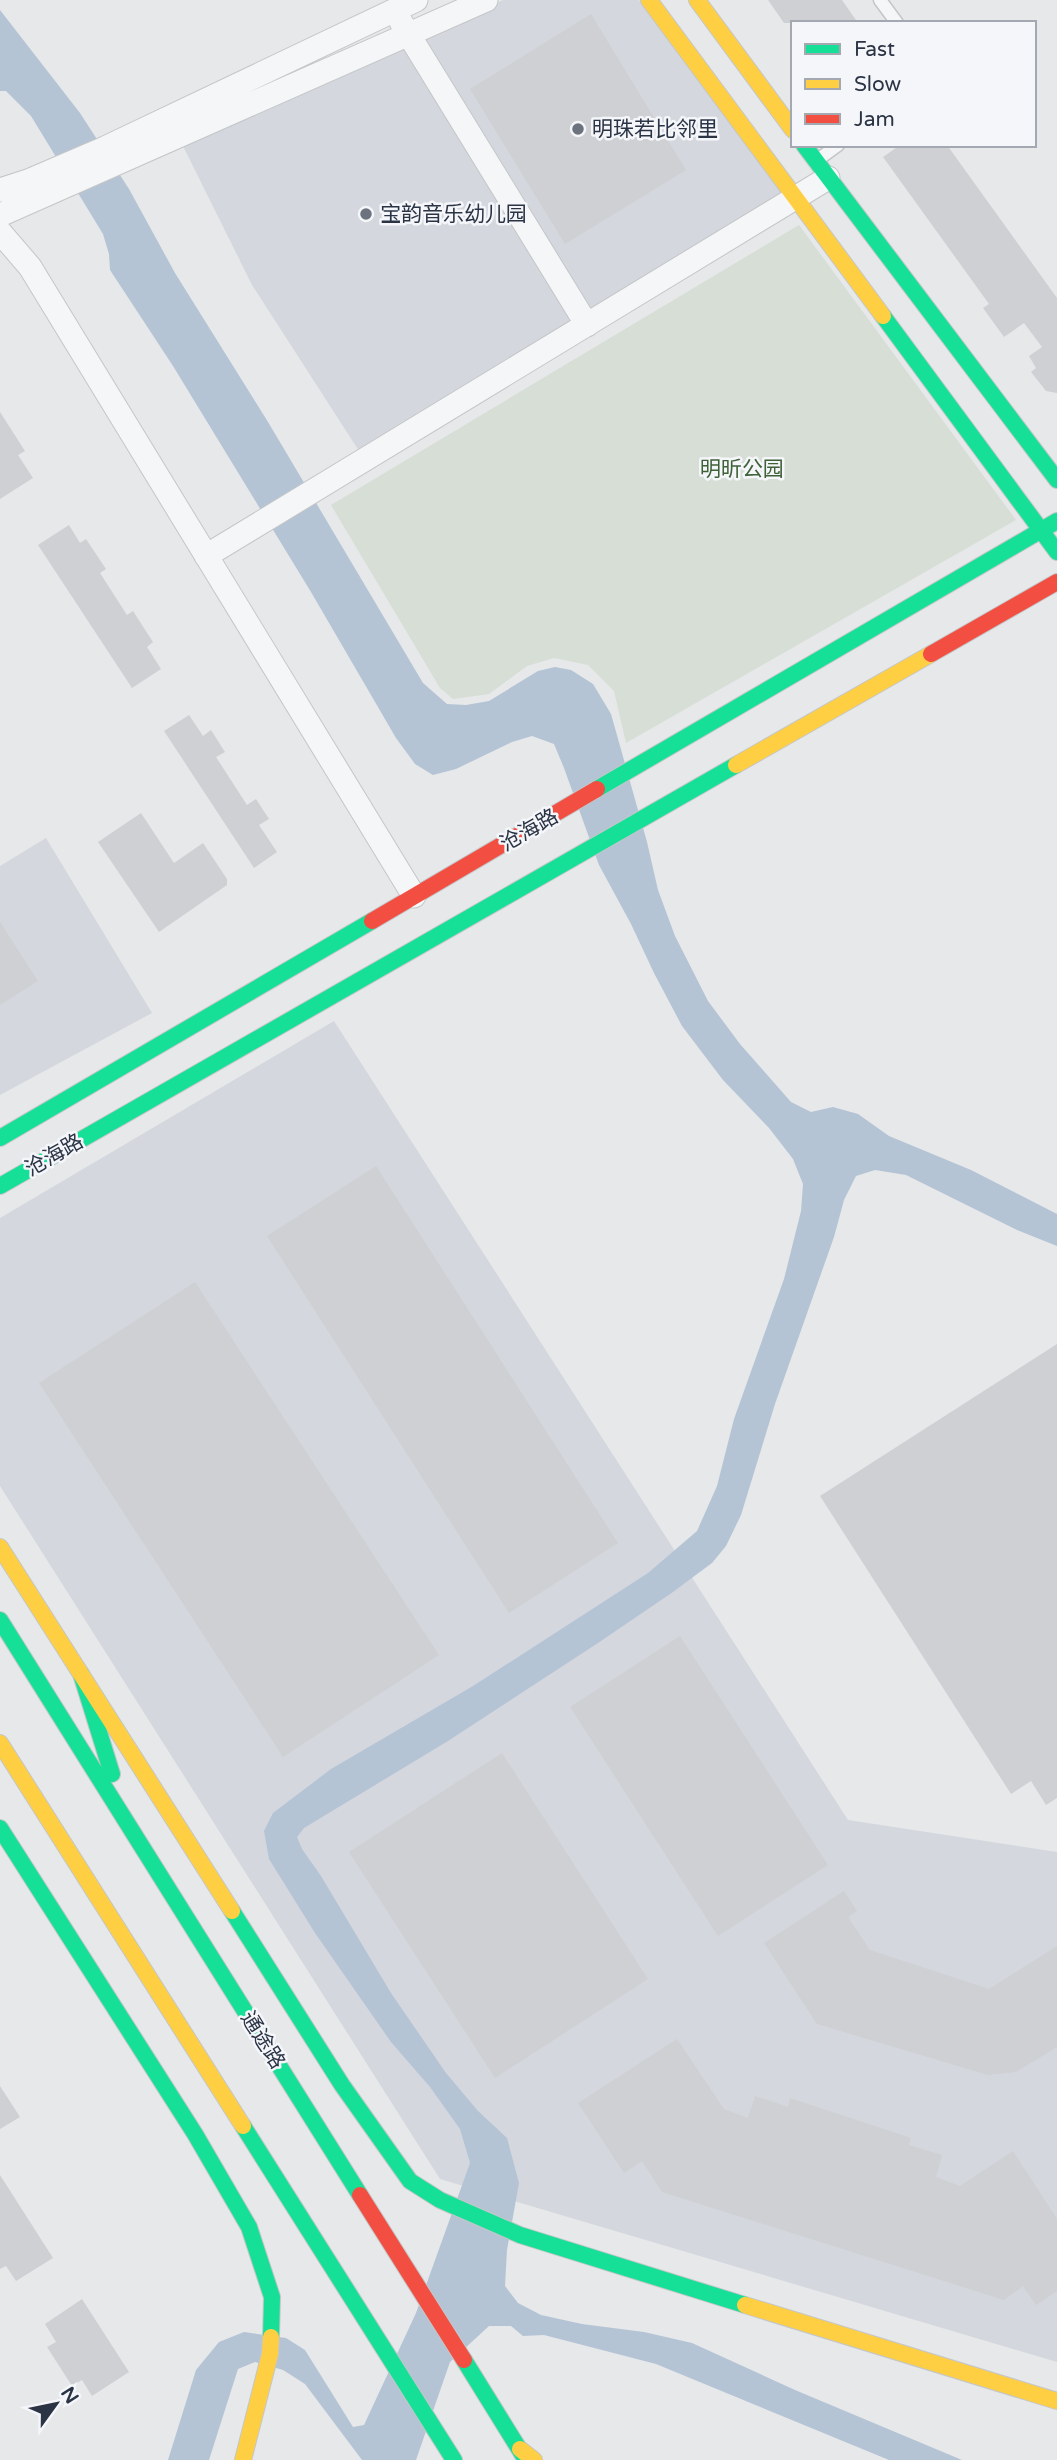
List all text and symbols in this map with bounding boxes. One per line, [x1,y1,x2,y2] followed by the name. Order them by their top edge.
[791,21,1036,147] legend
[854,37,895,62] text: Fast
[854,72,902,97] text: Slow
[854,107,895,132] text: Jam
[592,117,718,142] place label: 明珠若比邻里
[570,121,586,137] marker: 明珠若比邻里
[380,202,527,227] place label: 宝韵音乐幼儿园
[358,206,374,222] marker: 宝韵音乐幼儿园
[700,457,784,482] park label: 明昕公园
[496,804,563,857] street label: 沧海路
[21,1129,88,1182] street label: 沧海路
[235,2007,290,2074] street label: 通途路
[21,2369,91,2439] north arrow
[56,2383,83,2408] text: N

